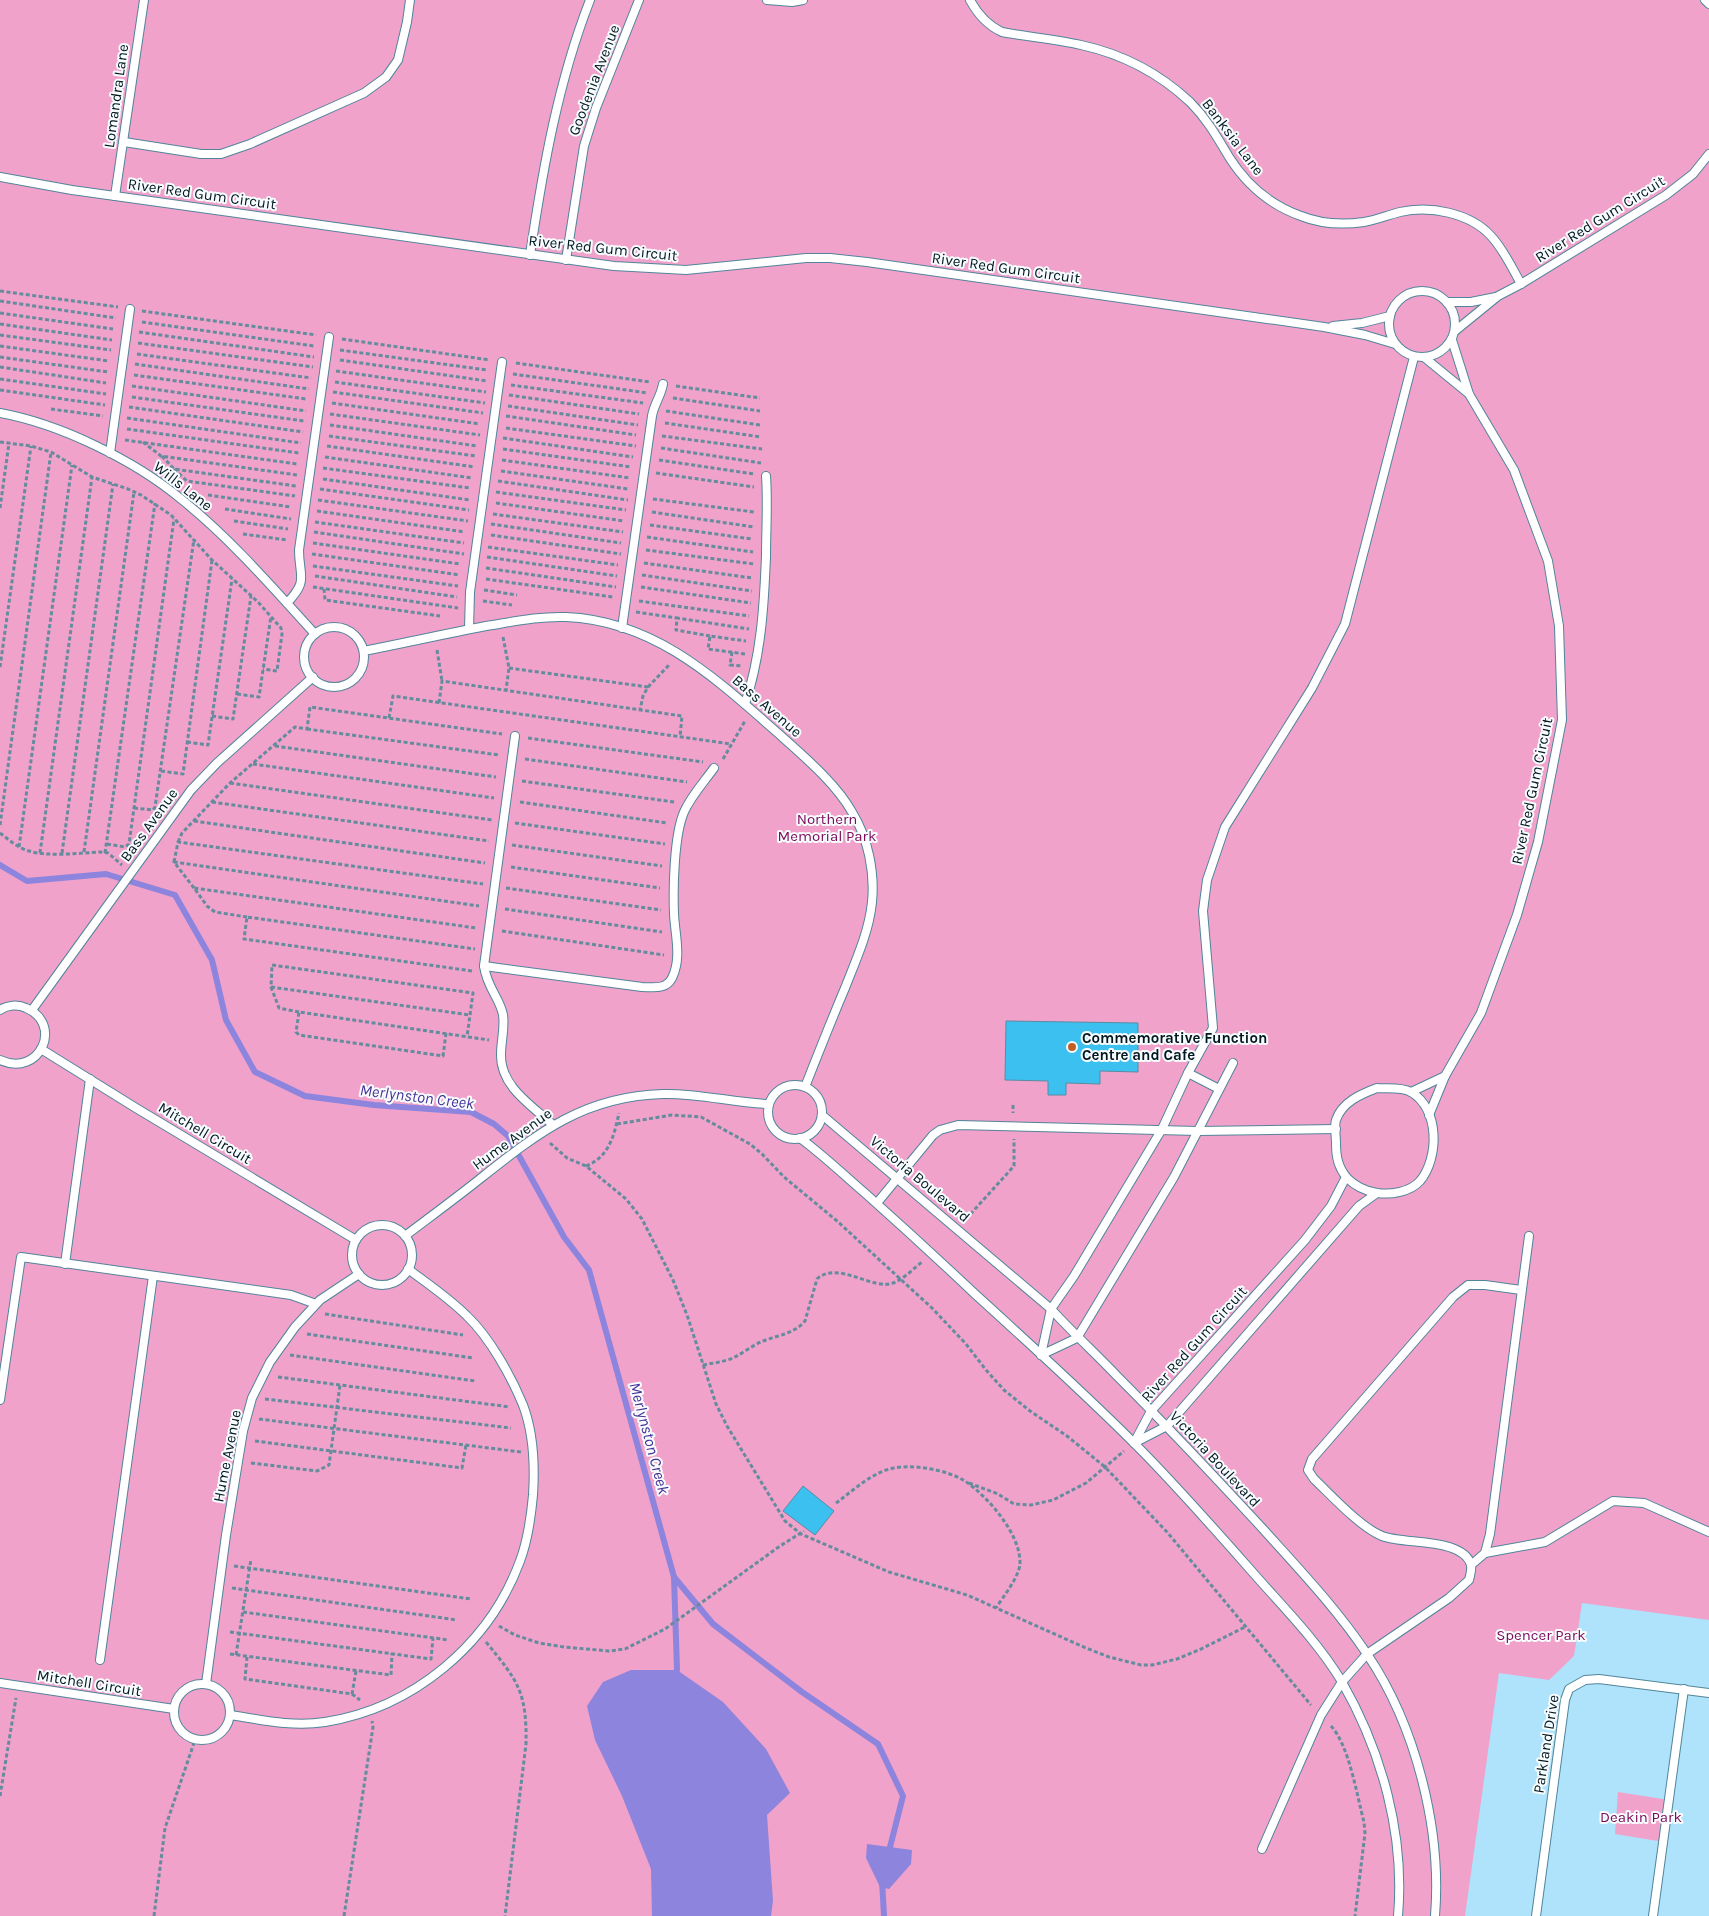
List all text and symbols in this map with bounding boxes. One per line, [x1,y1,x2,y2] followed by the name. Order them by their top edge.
[565,22,623,138] street label: Goodenia Avenue
[100,43,132,149] street label: Lomandra Lane
[1198,95,1268,179] street label: Banksia Lane
[1532,172,1668,266] street label: River Red Gum Circuit
[127,175,278,213] street label: River Red Gum Circuit
[528,231,679,265] street label: River Red Gum Circuit
[931,249,1082,287] street label: River Red Gum Circuit
[150,457,216,515] street label: Wills Lane
[729,671,805,741] street label: Bass Avenue
[1508,716,1556,866] street label: River Red Gum Circuit
[116,785,182,865] street label: Bass Avenue
[778,810,876,845] park label: Northern Memorial Park
[1082,1029,1267,1064] place label: Commemorative Function Centre and Cafe
[1066,1041,1078,1053] marker: Commemorative Function Centre and Cafe
[359,1080,476,1113] water label: Merlynston Creek
[155,1098,255,1168] street label: Mitchell Circuit
[469,1104,555,1174] street label: Hume Avenue
[866,1132,974,1226] street label: Victoria Boulevard
[1137,1282,1251,1406] street label: River Red Gum Circuit
[625,1380,674,1497] water label: Merlynston Creek
[1166,1407,1264,1511] street label: Victoria Boulevard
[209,1408,245,1504] street label: Hume Avenue
[1496,1626,1586,1644] park label: Spencer Park
[36,1666,143,1700] street label: Mitchell Circuit
[1529,1693,1563,1795] street label: Parkland Drive
[1600,1808,1682,1826] park label: Deakin Park

